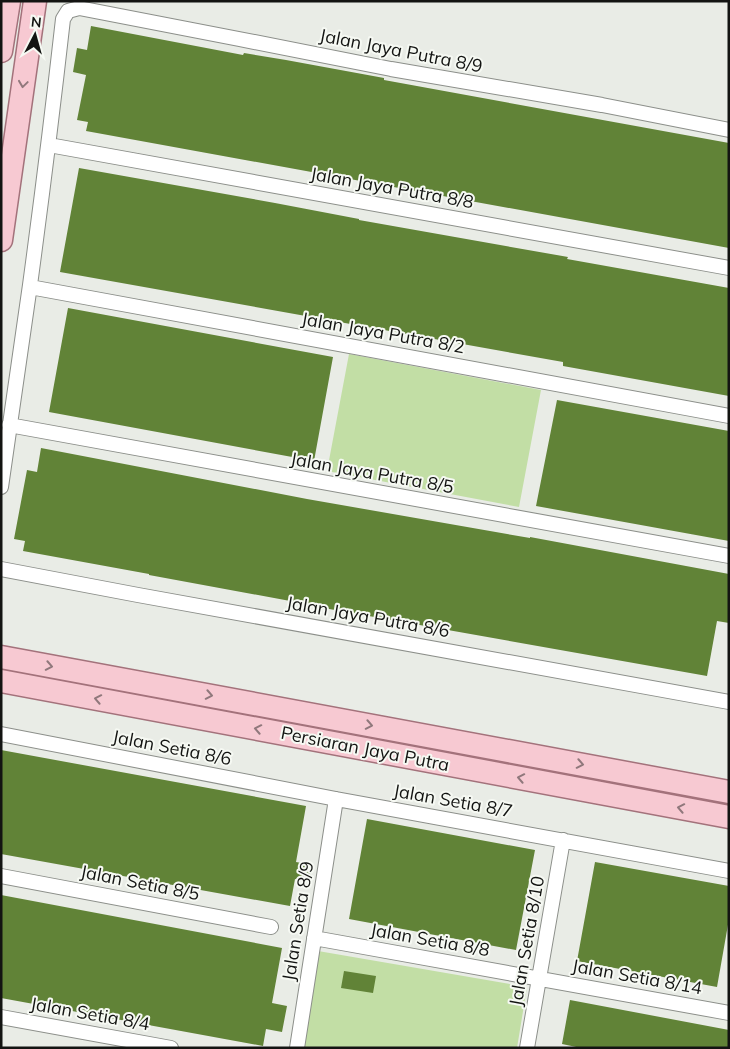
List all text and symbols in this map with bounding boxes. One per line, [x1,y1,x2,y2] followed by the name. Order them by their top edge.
[10,10,60,60] north arrow
[30,13,43,32] text: N
[318,23,485,78] street label: Jalan Jaya Putra 8/9
[18,81,29,89] one-way arrow
[309,162,476,213] street label: Jalan Jaya Putra 8/8
[300,307,467,358] street label: Jalan Jaya Putra 8/2
[289,447,456,498] street label: Jalan Jaya Putra 8/5
[285,591,452,642] street label: Jalan Jaya Putra 8/6
[45,660,54,670] one-way arrow
[205,690,213,700] one-way arrow
[94,694,103,705] one-way arrow
[364,720,373,730] one-way arrow
[279,721,451,776] street label: Persiaran Jaya Putra
[254,724,263,734] one-way arrow
[111,725,234,770] street label: Jalan Setia 8/6
[576,759,584,769] one-way arrow
[517,773,525,784] one-way arrow
[392,779,515,822] street label: Jalan Setia 8/7
[676,803,685,813] one-way arrow
[277,859,318,982] street label: Jalan Setia 8/9
[79,860,202,905] street label: Jalan Setia 8/5
[504,874,549,1008] street label: Jalan Setia 8/10
[369,918,492,961] street label: Jalan Setia 8/8
[570,954,704,999] street label: Jalan Setia 8/14
[29,992,152,1035] street label: Jalan Setia 8/4

